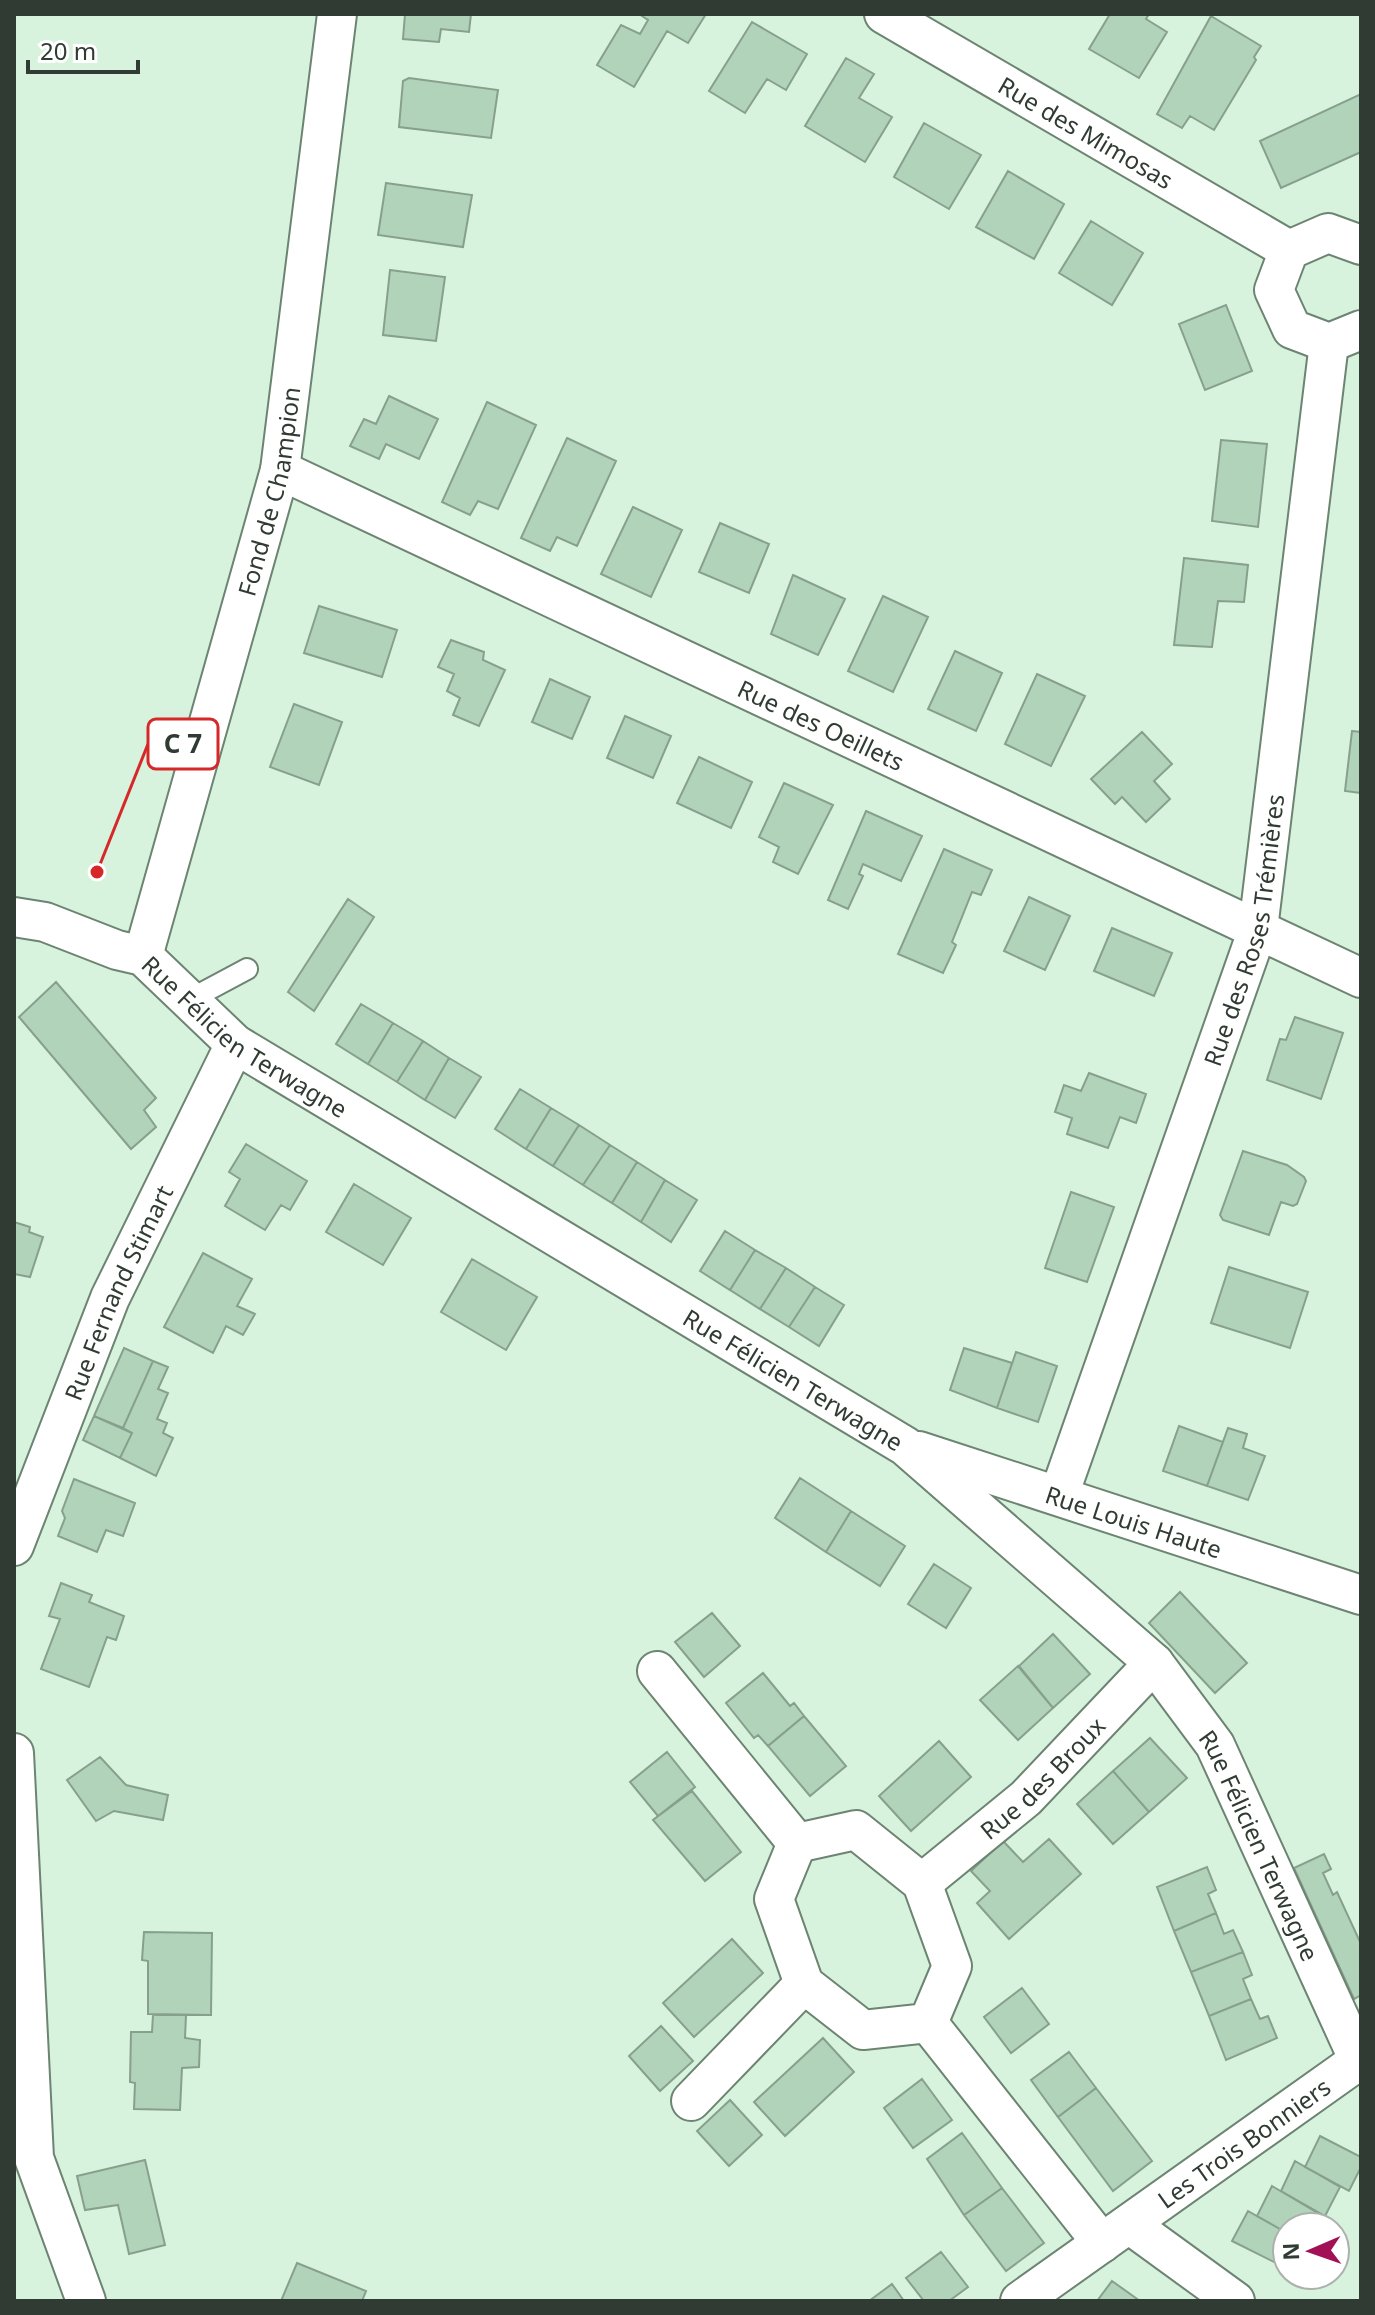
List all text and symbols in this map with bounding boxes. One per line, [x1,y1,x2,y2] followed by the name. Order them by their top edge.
[28,24,138,74] scale bar
[40,34,96,67] text: 20 m
[993,68,1180,196] street label: Rue des Mimosas
[229,385,307,599] street label: Fond de Champion
[733,671,910,778] street label: Rue des Oeillets
[148,719,218,769] callout: C 7
[164,725,202,761] text: C 7
[1195,792,1291,1070] street label: Rue des Roses Trémières
[135,948,354,1124] street label: Rue Félicien Terwagne
[56,1179,180,1405] street label: Rue Fernand Stimart
[677,1300,910,1458] street label: Rue Félicien Terwagne
[1041,1477,1226,1565] street label: Rue Louis Haute
[972,1709,1112,1846] street label: Rue des Broux
[1192,1722,1328,1966] street label: Rue Félicien Terwagne
[1150,2070,1337,2215] street label: Les Trois Bonniers
[1271,2211,1351,2291] north arrow
[1275,2242,1305,2261] text: N

